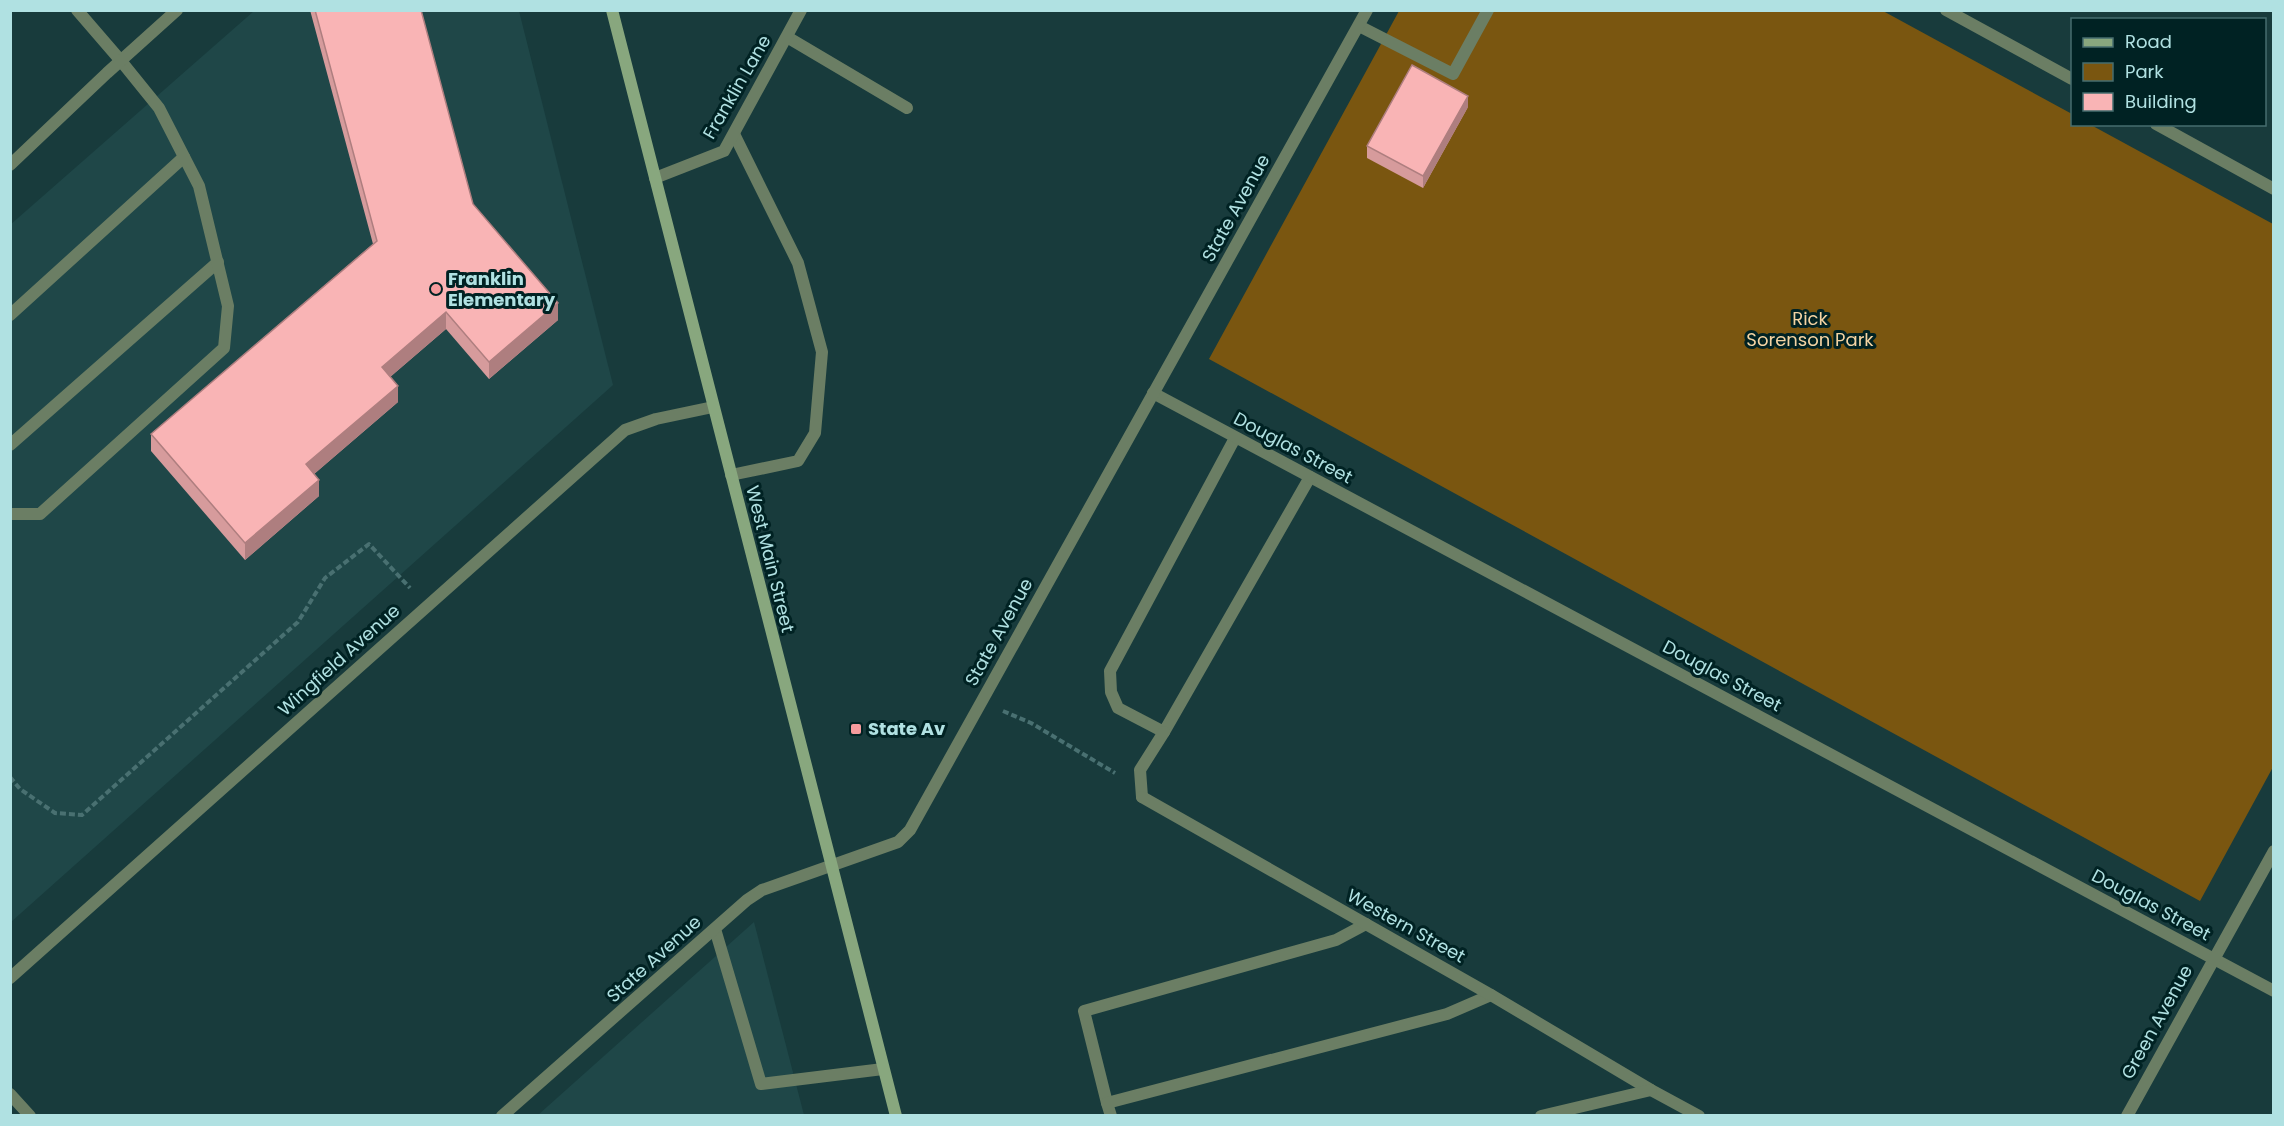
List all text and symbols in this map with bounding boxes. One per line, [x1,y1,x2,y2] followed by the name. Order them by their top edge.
[2071,18,2266,126] legend
[2125,29,2172,54] text: Road
[697,30,777,143] street label: Franklin Lane
[2125,59,2164,84] text: Park
[2125,89,2197,114] text: Building
[1196,149,1275,266] street label: State Avenue
[448,266,556,312] place label: Franklin Elementary
[429,282,443,296] marker: Franklin Elementary
[1746,306,1874,352] park label: Rick Sorenson Park
[1229,406,1357,489] street label: Douglas Street
[740,483,801,635] street label: West Main Street
[959,573,1038,690] street label: State Avenue
[272,598,405,721] street label: Wingfield Avenue
[1658,634,1786,717] street label: Douglas Street
[868,716,946,741] place label: State Av
[849,722,863,736] marker: State Av
[2087,863,2215,946] street label: Douglas Street
[1343,883,1470,968] street label: Western Street
[601,909,706,1008] street label: State Avenue
[2115,960,2198,1083] street label: Green Avenue

